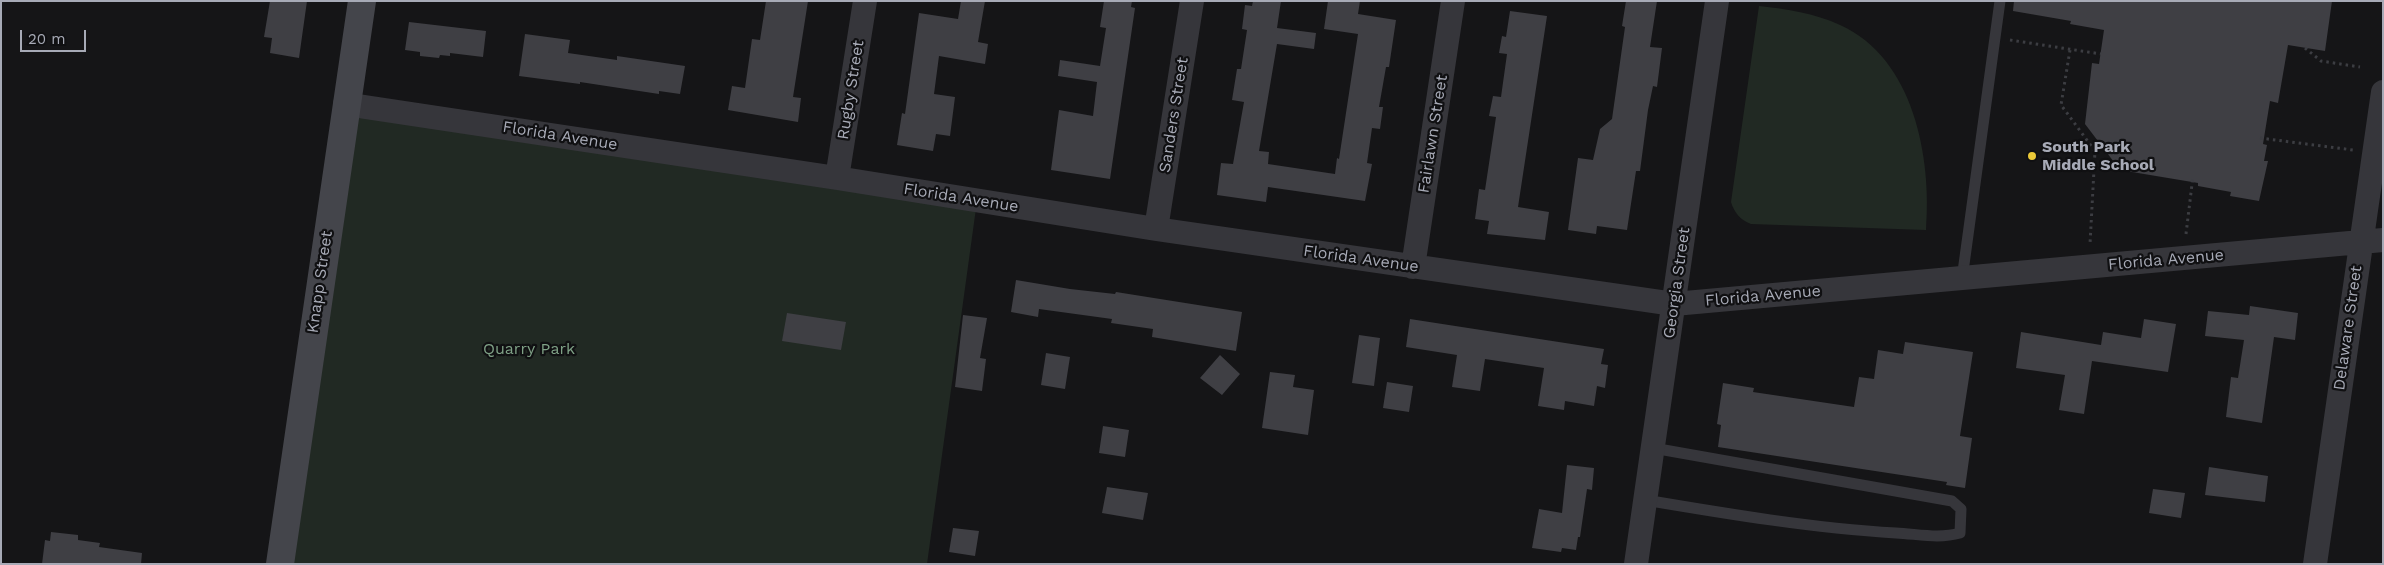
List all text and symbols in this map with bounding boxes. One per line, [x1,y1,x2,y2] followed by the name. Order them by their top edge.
[22,20,89,52] scale bar
[28,30,66,48] text: 20 m
[834,39,868,141] street label: Rugby Street
[1155,56,1193,174] street label: Sanders Street
[1414,74,1452,194] street label: Fairlawn Street
[501,117,619,155] street label: Florida Avenue
[2042,137,2154,175] place label: South Park Middle School
[2026,150,2038,162] marker: South Park Middle School
[902,179,1020,217] street label: Florida Avenue
[1660,226,1694,340] street label: Georgia Street
[303,230,337,334] street label: Knapp Street
[1302,241,1420,277] street label: Florida Avenue
[2107,245,2225,275] street label: Florida Avenue
[2330,264,2366,392] street label: Delaware Street
[1704,281,1822,311] street label: Florida Avenue
[483,339,575,359] park label: Quarry Park

